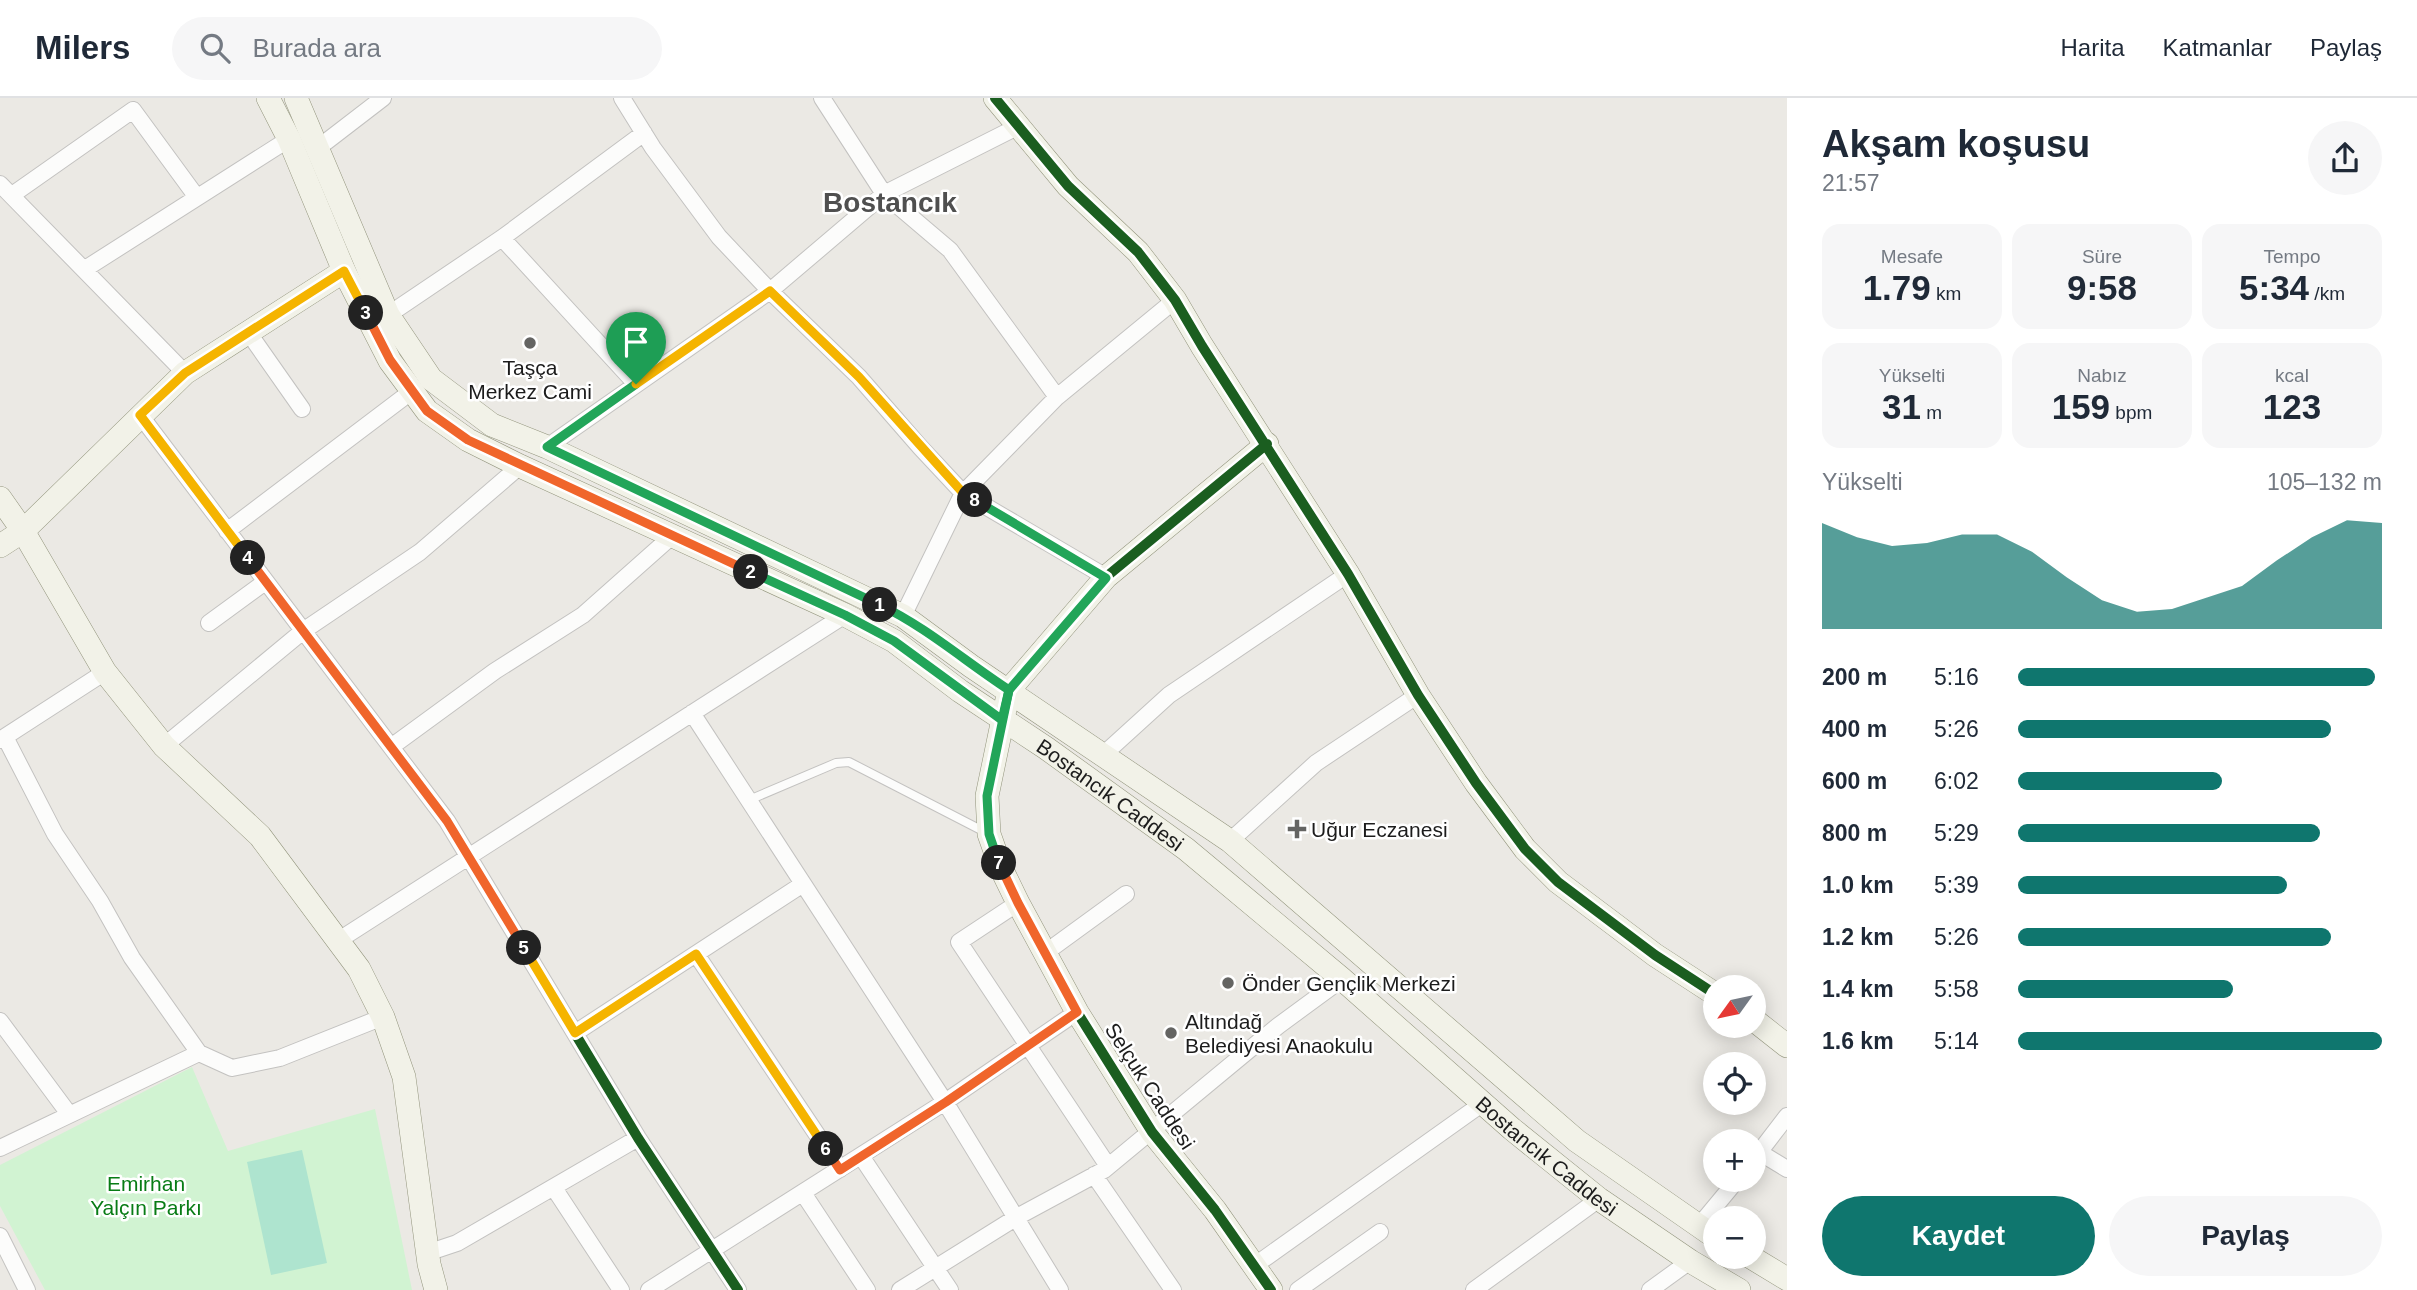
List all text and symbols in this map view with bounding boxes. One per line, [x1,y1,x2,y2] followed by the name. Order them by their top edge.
[172,17,662,80] search box
[35,29,130,66] text: Milers
[196,29,234,67] icon: search
[252,33,381,63] text: Burada ara
[2061,34,2125,61] text: Harita
[2163,34,2272,61] text: Katmanlar
[2310,34,2382,61] text: Paylaş
[2308,121,2382,195] button: share
[1822,123,2090,165] text: Akşam koşusu
[1822,170,1880,196] text: 21:57
[823,187,957,218] district label: Bostancık
[1881,246,1943,267] text: Mesafe
[2082,246,2122,267] text: Süre
[2263,246,2321,267] text: Tempo
[1863,268,1931,307] text: 1.79
[2067,268,2137,307] text: 9:58
[2239,268,2309,307] text: 5:34
[1931,283,1961,304] text: km
[2309,283,2345,304] text: /km
[348,296,384,330] pin: 3
[360,302,371,323] text: 3
[606,312,666,384] pin
[617,323,655,361] icon: arrive
[522,335,538,351] marker: Taşça Merkez Cami
[468,356,592,403] place label: Taşça Merkez Cami
[1879,365,1945,386] text: Yükselti
[2077,365,2127,386] text: Nabız
[2275,365,2309,386] text: kcal
[1882,387,1921,426] text: 31
[2052,387,2110,426] text: 159
[2263,387,2321,426] text: 123
[1921,402,1942,423] text: m
[2110,402,2152,423] text: bpm
[1822,469,1903,495] text: Yükselti
[2267,469,2382,495] text: 105–132 m
[958,482,992,518] pin: 8
[969,489,980,510] text: 8
[230,540,266,575] pin: 4
[242,547,253,568] text: 4
[734,554,768,589] pin: 2
[745,561,756,582] text: 2
[862,588,898,622] pin: 1
[874,594,885,615] text: 1
[1822,664,1887,690] text: 200 m
[1934,664,1979,690] text: 5:16
[1822,716,1887,742] text: 400 m
[1934,716,1979,742] text: 5:26
[1033,734,1188,855] street label: Bostancık Caddesi
[1822,768,1887,794] text: 600 m
[1934,768,1979,794] text: 6:02
[1311,818,1448,841] place label: Uğur Eczanesi
[1822,820,1887,846] text: 800 m
[1934,820,1979,846] text: 5:29
[1289,821,1305,837] marker: Uğur Eczanesi
[982,846,1016,880] pin: 7
[993,852,1004,873] text: 7
[1822,872,1894,898] text: 1.0 km
[1934,872,1979,898] text: 5:39
[1822,924,1894,950] text: 1.2 km
[1934,924,1979,950] text: 5:26
[506,930,542,966] pin: 5
[518,937,529,958] text: 5
[1242,972,1456,995] place label: Önder Gençlik Merkezi
[1220,975,1236,991] marker: Önder Gençlik Merkezi
[1703,975,1766,1038] north arrow
[1703,975,1766,1269] map controls
[1822,976,1894,1002] text: 1.4 km
[1934,976,1979,1002] text: 5:58
[1185,1010,1373,1057] place label: Altındağ Belediyesi Anaokulu
[1101,1019,1199,1153] street label: Selçuk Caddesi
[1163,1025,1179,1041] marker: Altındağ Belediyesi Anaokulu
[1822,1028,1894,1054] text: 1.6 km
[1934,1028,1979,1054] text: 5:14
[1703,1052,1766,1115] button: locate
[1472,1091,1622,1220] street label: Bostancık Caddesi
[1703,1129,1766,1192] button: +
[808,1132,844,1166] pin: 6
[820,1138,831,1159] text: 6
[90,1172,202,1219] park label: Emirhan Yalçın Parkı
[1822,1196,2095,1276] button: Kaydet
[2109,1196,2382,1276] button: Paylaş
[1703,1206,1766,1269] button: −

